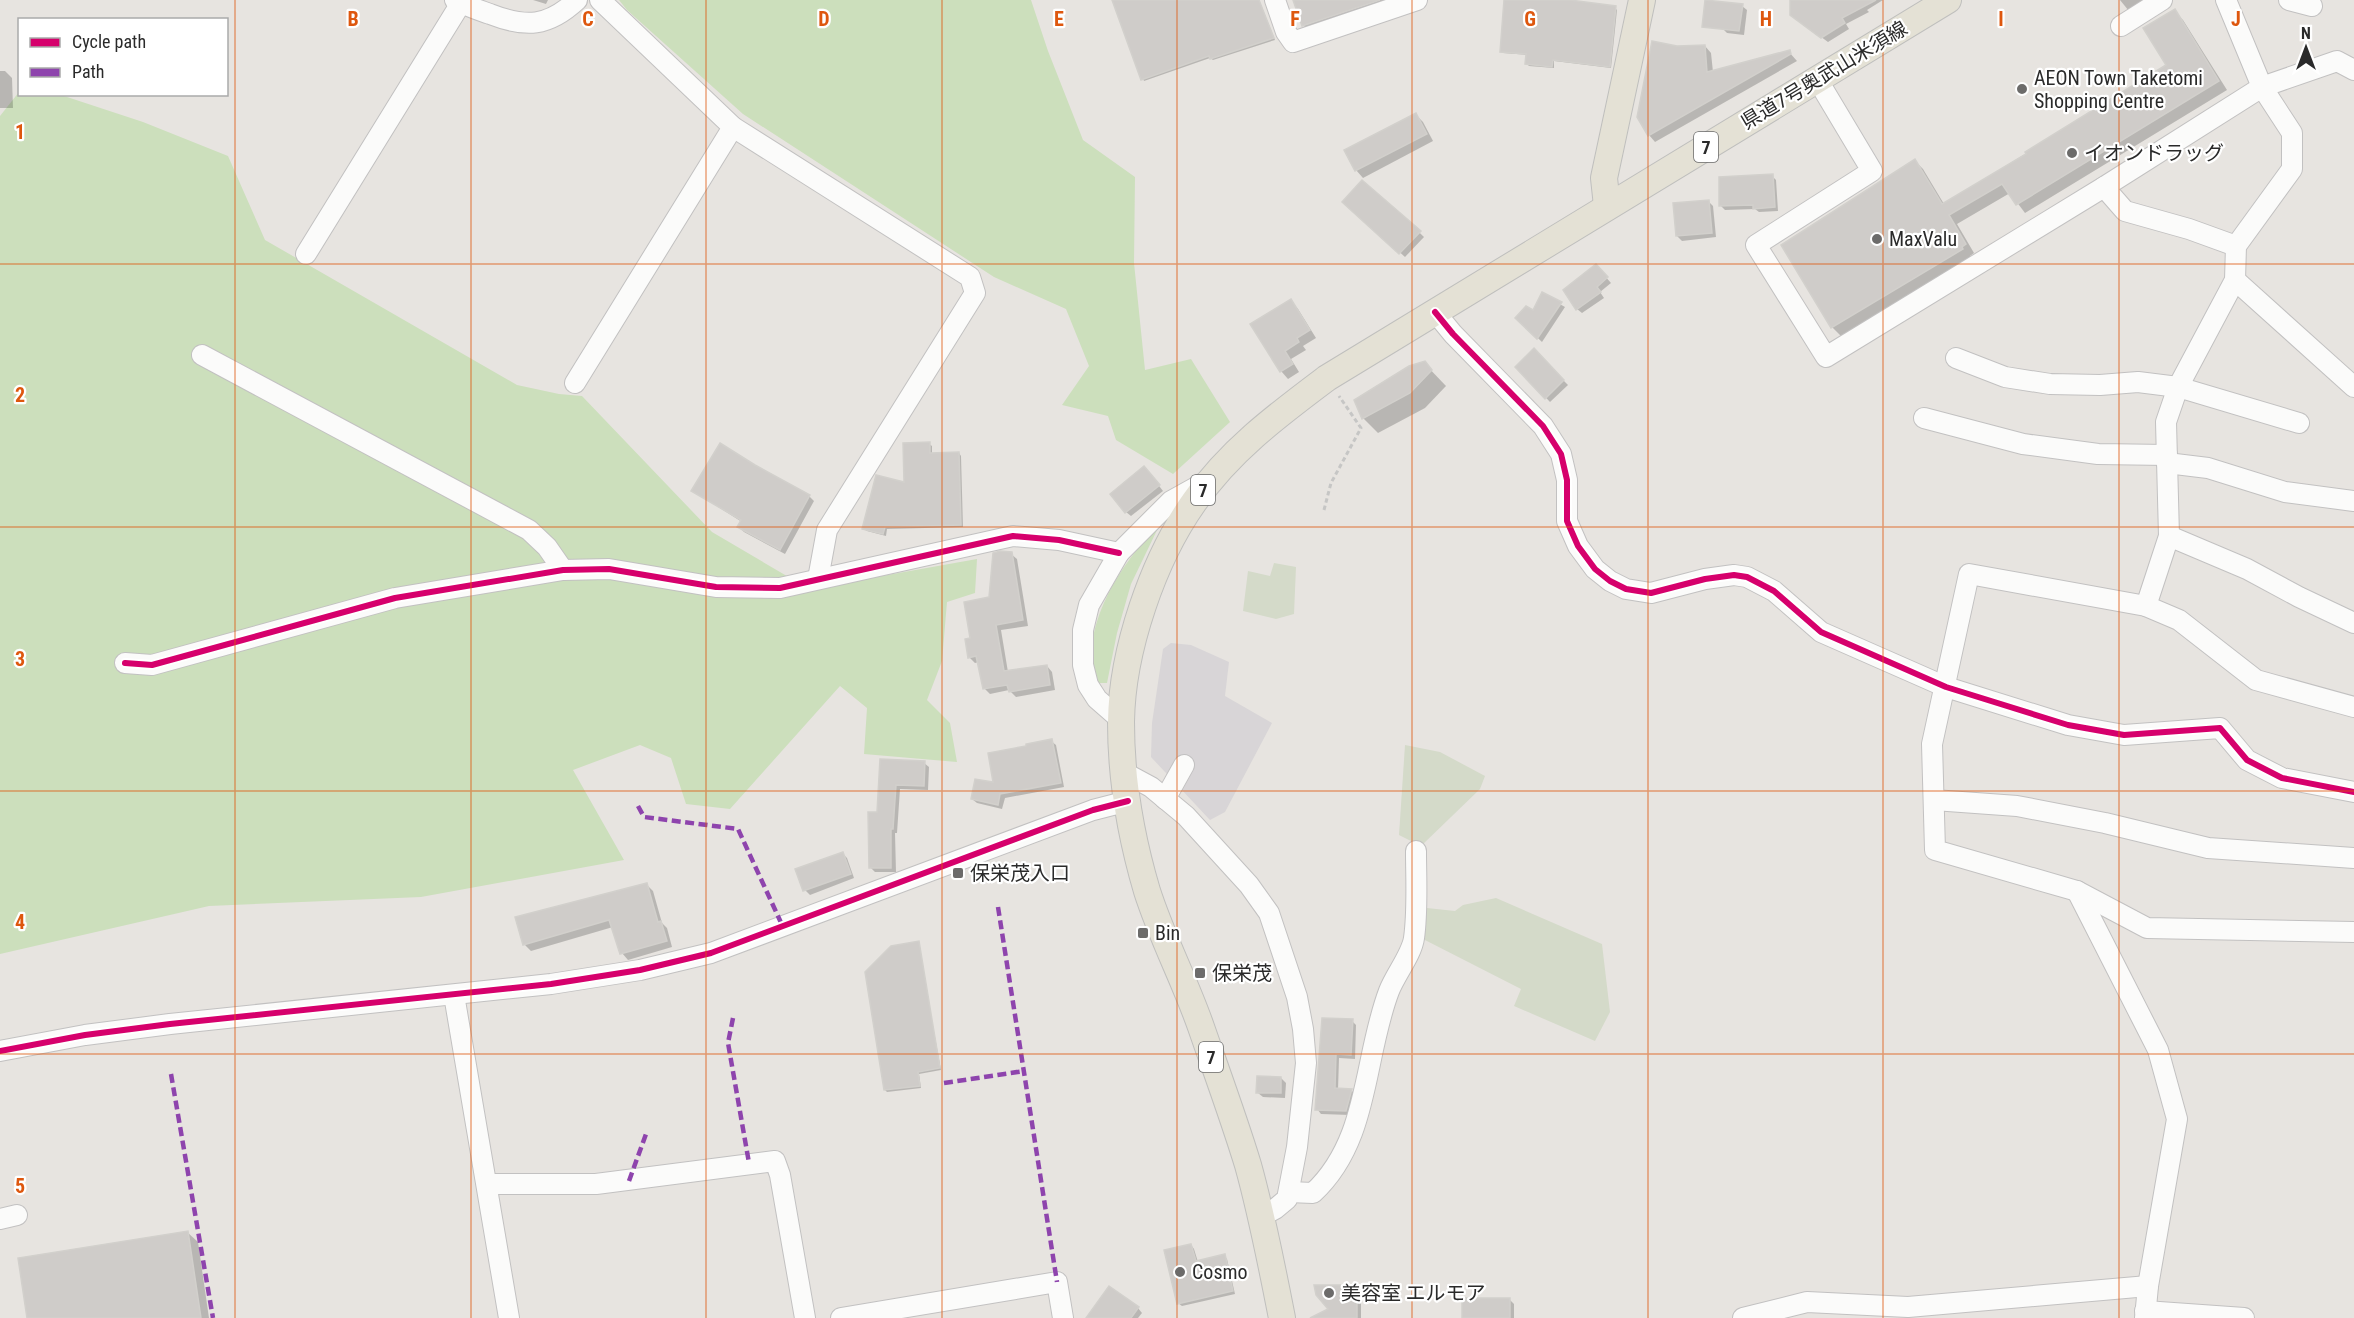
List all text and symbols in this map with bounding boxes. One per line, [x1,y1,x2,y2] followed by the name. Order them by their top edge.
[347,7,359,31] text: B
[582,7,594,31] text: C
[818,7,830,31] text: D
[1054,7,1064,31] text: E
[1290,7,1300,31] text: F
[1524,7,1536,31] text: G
[1760,7,1772,31] text: H
[1998,7,2004,31] text: I
[2231,7,2241,31] text: J
[1736,16,1912,134] street label: 県道7号奥武山米須線
[18,18,228,96] legend
[2276,18,2336,78] north arrow
[2301,24,2311,43] text: N
[72,31,146,52] text: Cycle path
[72,61,105,82] text: Path
[2034,66,2203,113] place label: AEON Town Taketomi Shopping Centre
[2015,82,2029,96] marker: AEON Town Taketomi Shopping Centre
[15,120,25,144] text: 1
[1694,132,1718,162] road number: 7
[2084,141,2224,165] place label: イオンドラッグ
[2065,146,2079,160] marker: イオンドラッグ
[1889,227,1957,251] place label: MaxValu
[1870,232,1884,246] marker: MaxValu
[15,383,25,407] text: 2
[1191,475,1215,505] road number: 7
[15,647,25,671] text: 3
[970,861,1070,885] place label: 保栄茂入口
[951,866,965,880] marker: 保栄茂入口
[15,910,25,934] text: 4
[1155,921,1180,945] place label: Bin
[1136,926,1150,940] marker: Bin
[1212,961,1272,985] place label: 保栄茂
[1193,966,1207,980] marker: 保栄茂
[1199,1042,1223,1072] road number: 7
[15,1174,25,1198] text: 5
[1192,1260,1248,1284] place label: Cosmo
[1173,1265,1187,1279] marker: Cosmo
[1341,1281,1486,1305] place label: 美容室 エルモア
[1322,1286,1336,1300] marker: 美容室 エルモア

